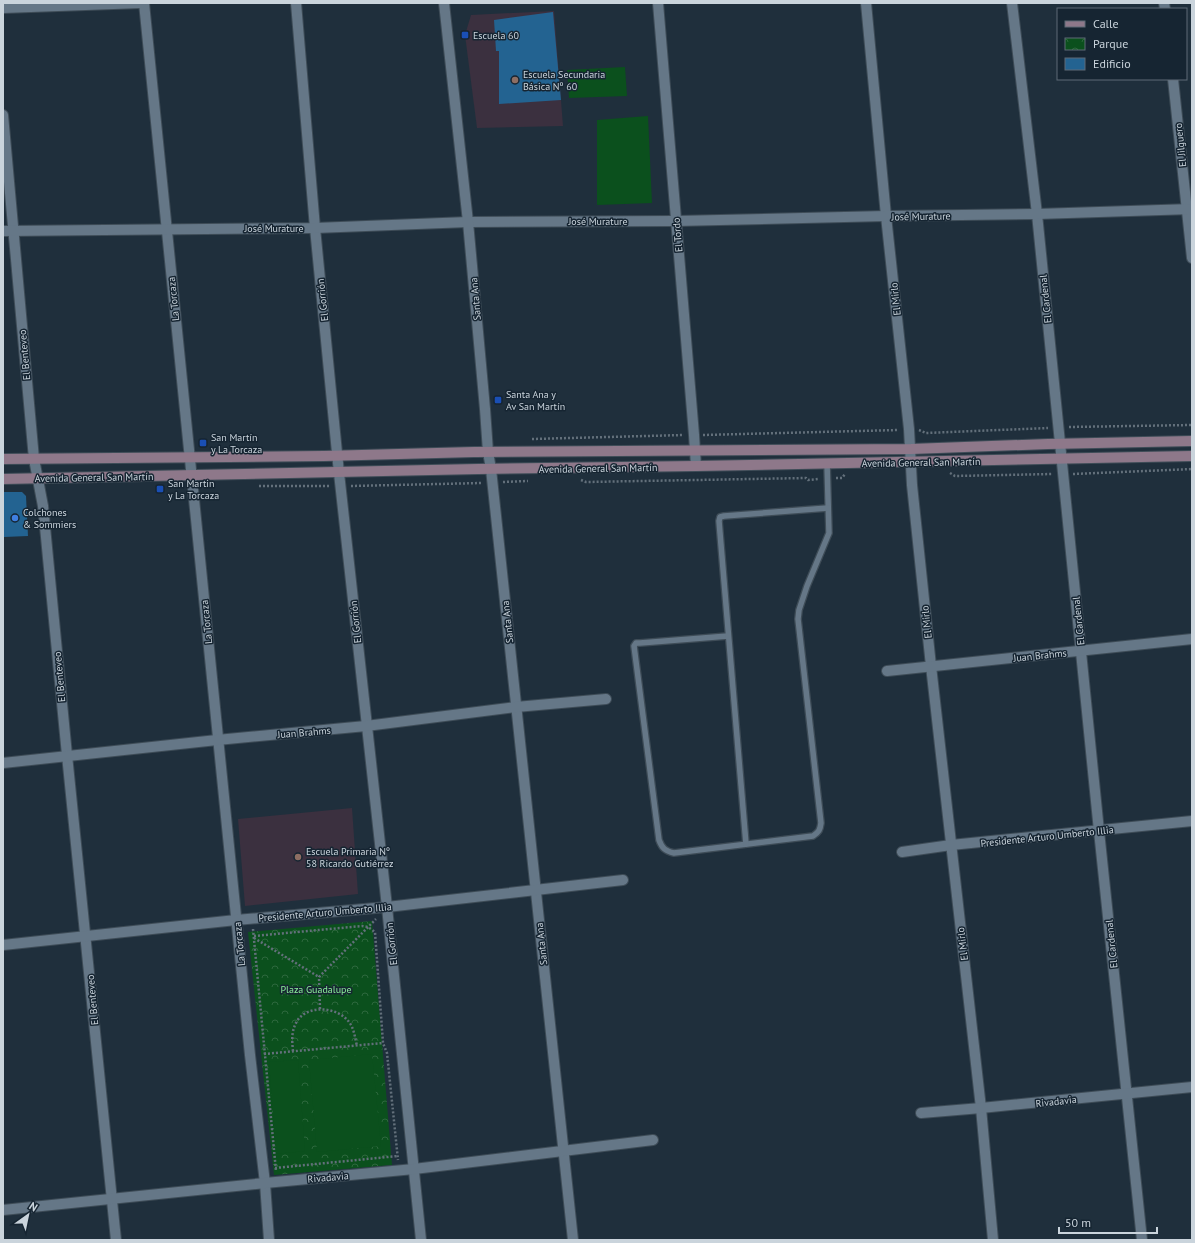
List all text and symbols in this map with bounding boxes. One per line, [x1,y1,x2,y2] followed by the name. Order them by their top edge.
[1057,8,1187,80] legend
[1093,16,1119,31] text: Calle
[473,29,520,42] place label: Escuela 60
[460,30,470,40] marker: Escuela 60
[1093,36,1128,51] text: Parque
[1093,56,1131,71] text: Edificio
[523,68,605,93] place label: Escuela Secundaria Básica Nº 60
[510,75,520,85] marker: Escuela Secundaria Básica Nº 60
[1172,122,1189,168] street label: El Jilguero
[890,209,951,224] street label: José Murature
[567,215,628,228] street label: José Murature
[670,217,685,253] street label: El Tordo
[243,222,304,235] street label: José Murature
[1036,274,1055,324] street label: El Cardenal
[165,276,182,322] street label: La Torcaza
[467,277,484,321] street label: Santa Ana
[314,278,331,322] street label: El Gorrión
[887,282,904,316] street label: El Mirlo
[16,329,33,381] street label: El Benteveo
[506,388,565,413] place label: Santa Ana y Av San Martín
[493,395,503,405] marker: Santa Ana y Av San Martín
[211,431,262,456] place label: San Martín y La Torcaza
[198,438,208,448] marker: San Martín y La Torcaza
[862,455,980,470] street label: Avenida General San Martín
[539,461,657,476] street label: Avenida General San Martín
[35,470,153,485] street label: Avenida General San Martín
[168,477,219,502] place label: San Martin y La Torcaza
[155,484,165,494] marker: San Martin y La Torcaza
[23,506,76,531] place label: Colchones & Sommiers
[10,513,20,523] marker: Colchones & Sommiers
[1069,596,1088,646] street label: El Cardenal
[198,599,215,645] street label: La Torcaza
[347,600,364,644] street label: El Gorrión
[499,600,516,644] street label: Santa Ana
[918,605,935,639] street label: El Mirlo
[1012,646,1067,665] street label: Juan Brahms
[51,651,68,703] street label: El Benteveo
[276,724,331,741] street label: Juan Brahms
[980,823,1114,850] street label: Presidente Arturo Umberto Illia
[306,845,393,870] place label: Escuela Primaria Nº 58 Ricardo Gutiérrez
[293,852,303,862] marker: Escuela Primaria Nº 58 Ricardo Gutiérrez
[258,900,392,925] street label: Presidente Arturo Umberto Illia
[1102,919,1121,969] street label: El Cardenal
[231,921,248,967] street label: La Torcaza
[383,922,400,966] street label: El Gorrión
[533,922,550,966] street label: Santa Ana
[954,927,971,961] street label: El Mirlo
[84,974,101,1026] street label: El Benteveo
[280,983,352,996] park label: Plaza Guadalupe
[1035,1093,1077,1110] street label: Rivadavia
[307,1169,349,1186] street label: Rivadavia
[8,1195,48,1235] north arrow
[27,1199,40,1214] text: N
[1059,1209,1157,1235] scale bar
[1065,1215,1091,1230] text: 50 m

